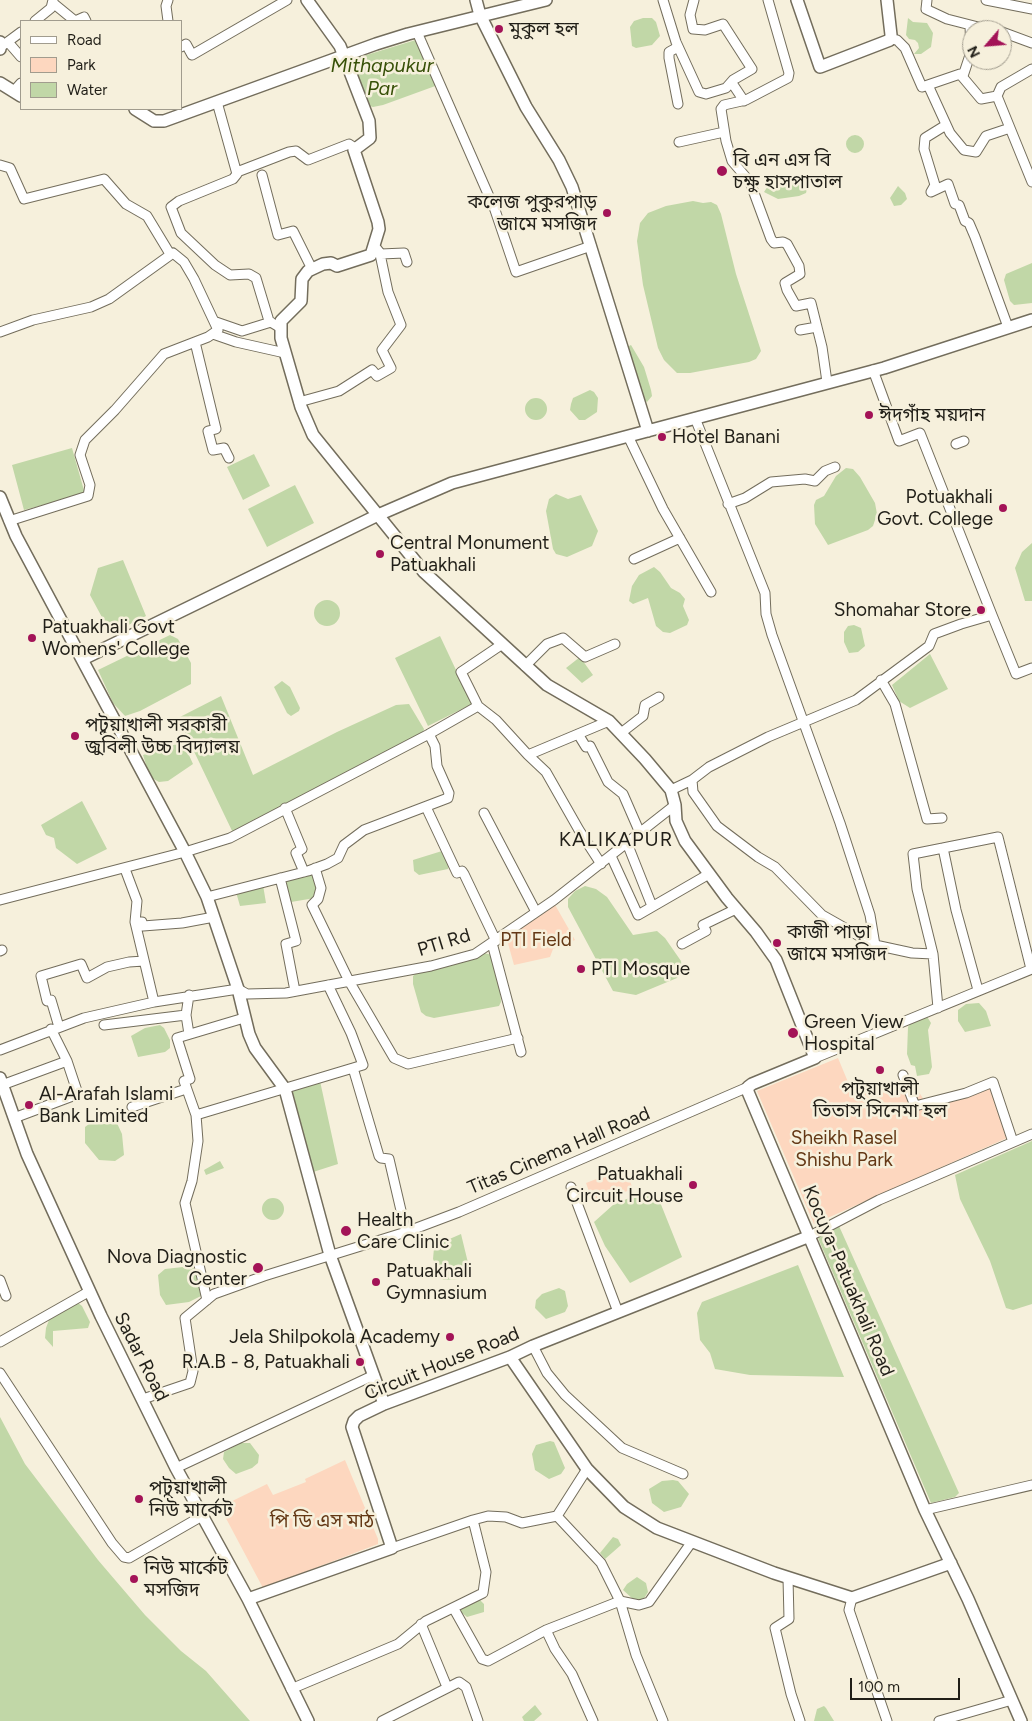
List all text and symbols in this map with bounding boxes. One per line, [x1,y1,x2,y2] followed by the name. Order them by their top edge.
[509,18,579,40] place label: মুকুল হল
[20,20,182,110] legend
[962,20,1012,70] north arrow
[493,23,505,35] marker: মুকুল হল
[67,31,102,49] text: Road
[964,43,984,60] text: N
[331,54,433,101] water label: Mithapukur Par
[67,56,96,74] text: Park
[67,81,107,99] text: Water
[733,149,842,193] place label: বি এন এস বি চক্ষু হাসপাতাল
[715,164,729,178] marker: বি এন এস বি চক্ষু হাসপাতাল
[467,191,597,235] place label: কলেজ পুকুরপাড় জামে মসজিদ
[601,207,613,219] marker: কলেজ পুকুরপাড় জামে মসজিদ
[879,404,985,426] place label: ঈদগাঁহ ময়দান
[863,409,875,421] marker: ঈদগাঁহ ময়দান
[672,426,780,448] place label: Hotel Banani
[656,431,668,443] marker: Hotel Banani
[877,486,993,530] place label: Potuakhali Govt. College
[997,502,1009,514] marker: Potuakhali Govt. College
[390,532,549,576] place label: Central Monument Patuakhali
[374,548,386,560] marker: Central Monument Patuakhali
[834,599,971,621] place label: Shomahar Store
[975,604,987,616] marker: Shomahar Store
[42,616,190,660] place label: Patuakhali Govt Womens' College
[26,632,38,644] marker: Patuakhali Govt Womens' College
[85,714,240,758] place label: পটুয়াখালী সরকারী জুবিলী উচ্চ বিদ্যালয়
[69,730,81,742] marker: পটুয়াখালী সরকারী জুবিলী উচ্চ বিদ্যালয়
[558,828,674,852] district label: KALIKAPUR
[787,921,887,965] place label: কাজী পাড়া জামে মসজিদ
[415,924,473,962] street label: PTI Rd
[500,929,572,951] park label: PTI Field
[771,937,783,949] marker: কাজী পাড়া জামে মসজিদ
[591,958,690,980] place label: PTI Mosque
[575,963,587,975] marker: PTI Mosque
[804,1011,903,1055] place label: Green View Hospital
[786,1026,800,1040] marker: Green View Hospital
[874,1064,886,1076] marker: পটুয়াখালী তিতাস সিনেমা হল
[813,1078,947,1122] place label: পটুয়াখালী তিতাস সিনেমা হল
[39,1083,173,1127] place label: Al-Arafah Islami Bank Limited
[23,1099,35,1111] marker: Al-Arafah Islami Bank Limited
[464,1102,654,1200] street label: Titas Cinema Hall Road
[791,1127,897,1171] park label: Sheikh Rasel Shishu Park
[566,1163,683,1207] place label: Patuakhali Circuit House
[687,1179,699,1191] marker: Patuakhali Circuit House
[797,1182,899,1380] street label: Kocuya-Patuakhali Road
[357,1209,449,1253] place label: Health Care Clinic
[339,1224,353,1238] marker: Health Care Clinic
[107,1246,247,1290] place label: Nova Diagnostic Center
[386,1260,487,1304] place label: Patuakhali Gymnasium
[251,1261,265,1275] marker: Nova Diagnostic Center
[370,1276,382,1288] marker: Patuakhali Gymnasium
[109,1309,173,1405] street label: Sadar Road
[361,1322,523,1406] street label: Circuit House Road
[229,1326,440,1348] place label: Jela Shilpokola Academy
[444,1331,456,1343] marker: Jela Shilpokola Academy
[182,1351,350,1373] place label: R.A.B - 8, Patuakhali
[354,1356,366,1368] marker: R.A.B - 8, Patuakhali
[149,1477,233,1521] place label: পটুয়াখালী নিউ মার্কেট
[133,1493,145,1505] marker: পটুয়াখালী নিউ মার্কেট
[270,1510,374,1532] park label: পি ডি এস মাঠ
[144,1557,228,1601] place label: নিউ মার্কেট মসজিদ
[128,1573,140,1585] marker: নিউ মার্কেট মসজিদ
[852,1668,962,1700] scale bar
[858,1678,900,1696] text: 100 m

